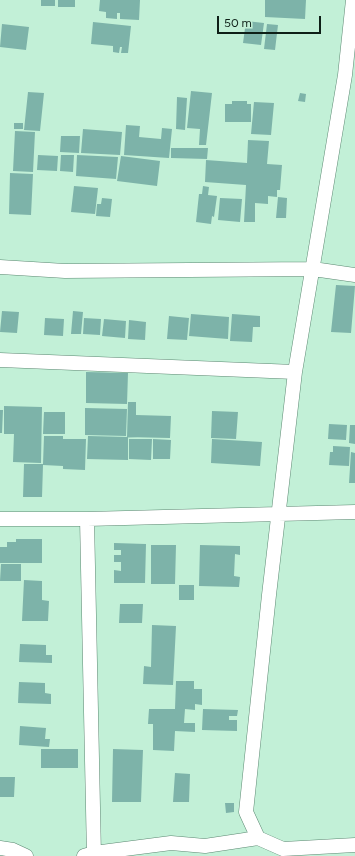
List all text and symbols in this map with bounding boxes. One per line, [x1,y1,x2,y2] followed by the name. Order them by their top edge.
[219,8,323,34] scale bar
[224,16,252,30] text: 50 m

